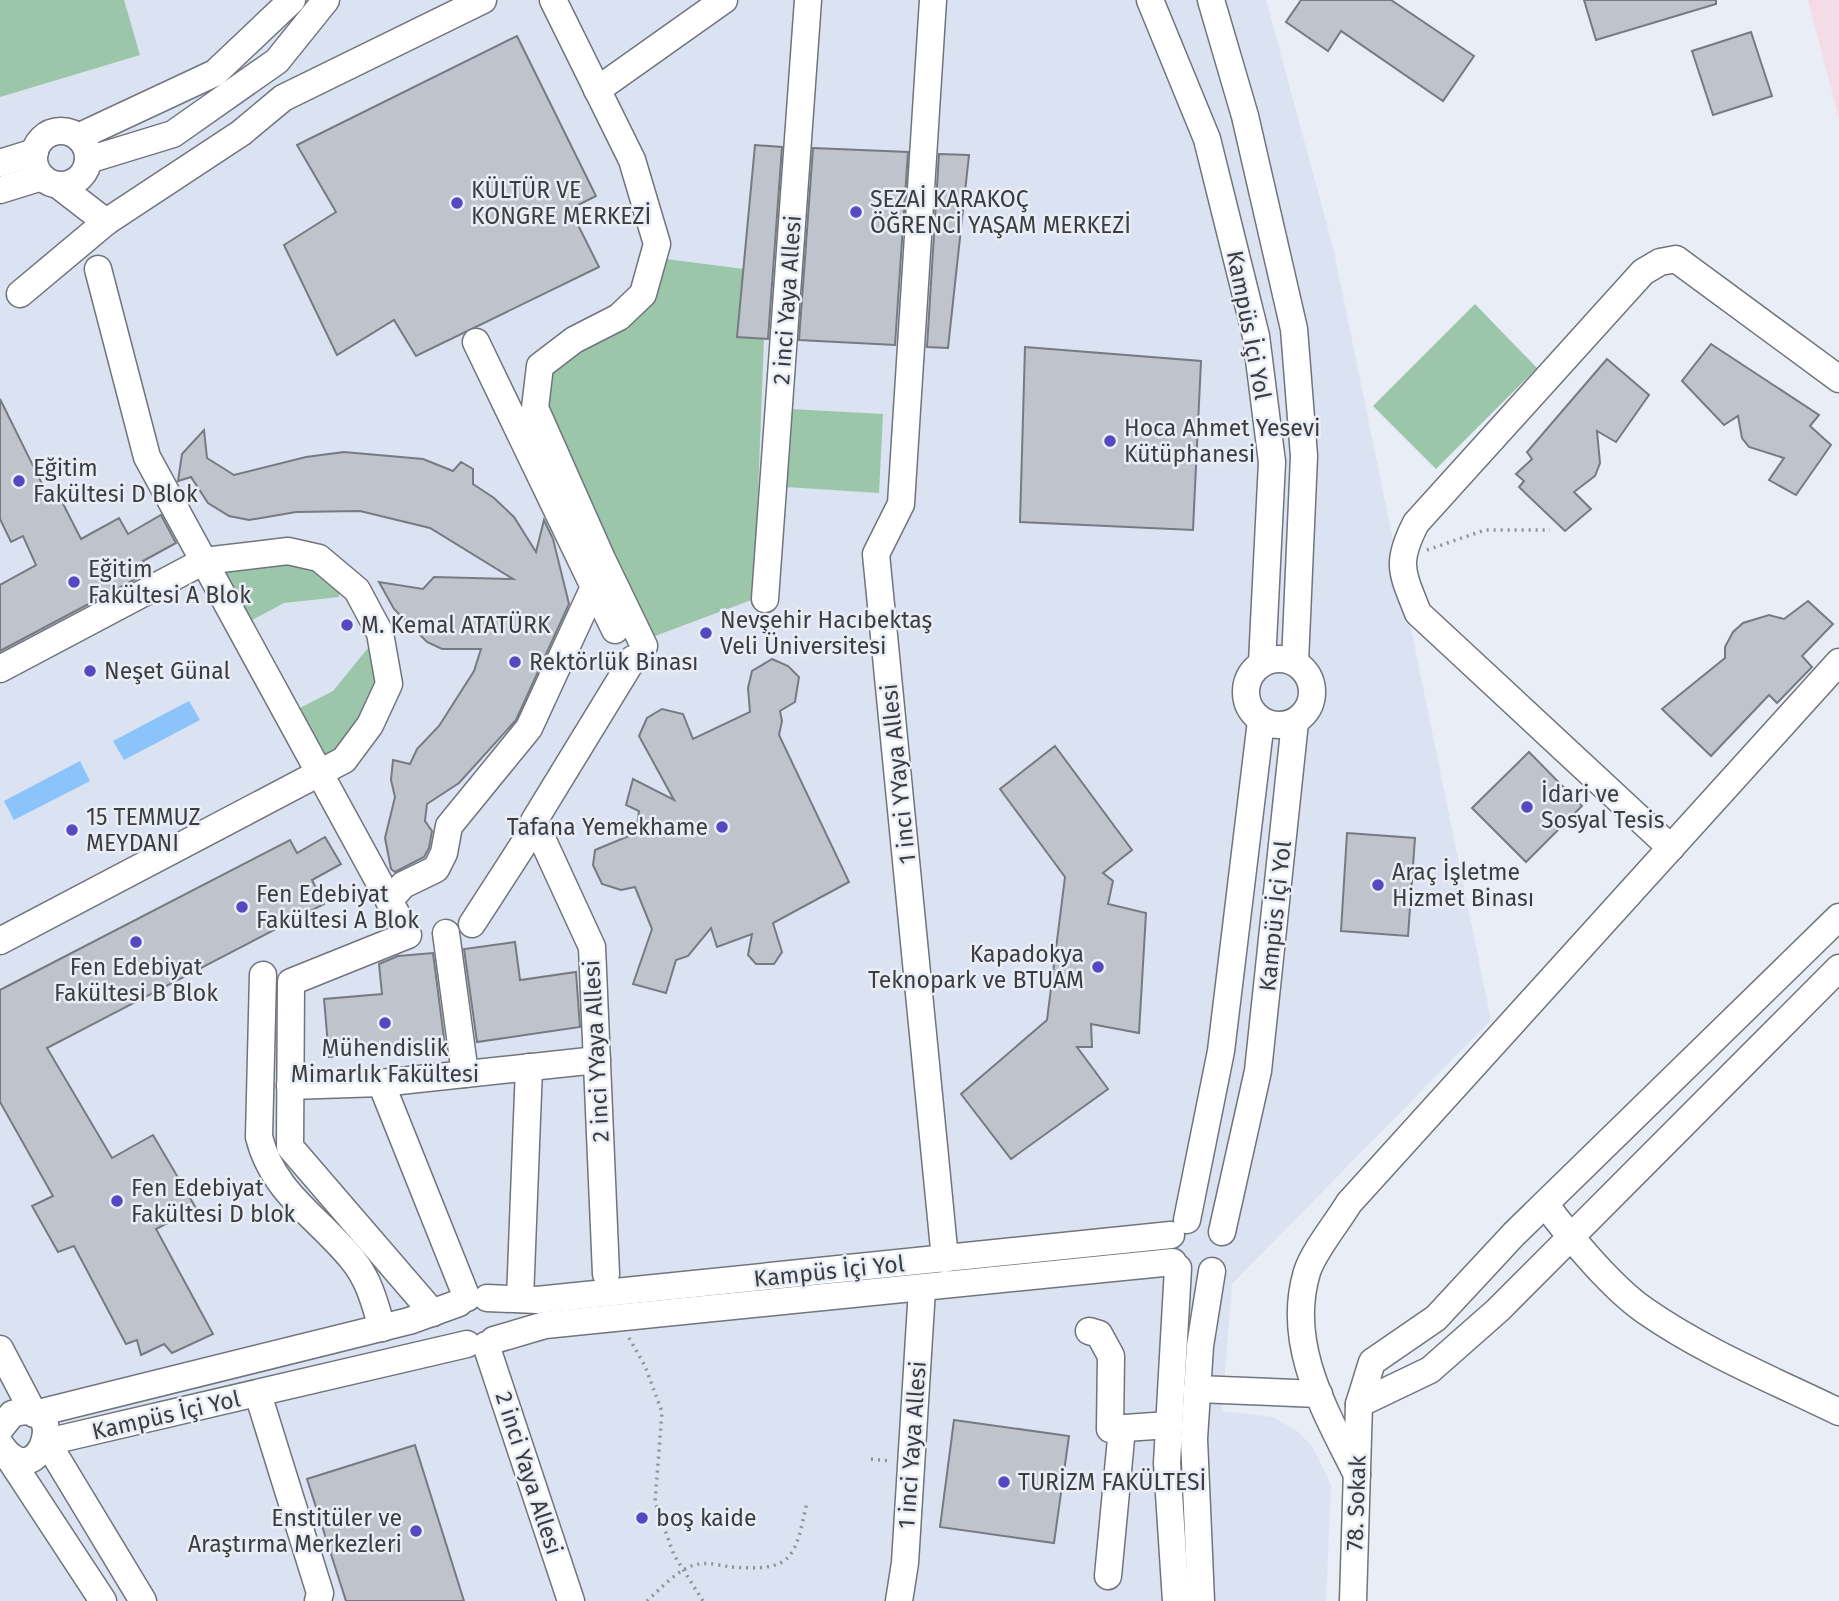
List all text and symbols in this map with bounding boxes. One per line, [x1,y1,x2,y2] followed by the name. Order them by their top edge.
[471,176,651,230] place label: KÜLTÜR VE KONGRE MERKEZİ
[870,185,1131,239] place label: SEZAİ KARAKOÇ ÖĞRENCİ YAŞAM MERKEZİ
[449,195,465,211] marker: KÜLTÜR VE KONGRE MERKEZİ
[848,204,864,220] marker: SEZAİ KARAKOÇ ÖĞRENCİ YAŞAM MERKEZİ
[767,214,807,386] street label: 2 inci Yaya Allesi
[1221,248,1277,402] street label: Kampüs İçi Yol
[1124,414,1321,468] place label: Hoca Ahmet Yesevi Kütüphanesi
[1102,433,1118,449] marker: Hoca Ahmet Yesevi Kütüphanesi
[33,454,198,508] place label: Eğitim Fakültesi D Blok
[11,473,27,489] marker: Eğitim Fakültesi D Blok
[88,555,251,609] place label: Eğitim Fakültesi A Blok
[66,574,82,590] marker: Eğitim Fakültesi A Blok
[720,606,932,660] place label: Nevşehir Hacıbektaş Veli Üniversitesi
[361,611,551,639] place label: M. Kemal ATATÜRK
[339,617,355,633] marker: M. Kemal ATATÜRK
[698,625,714,641] marker: Nevşehir Hacıbektaş Veli Üniversitesi
[529,648,699,676] place label: Rektörlük Binası
[507,654,523,670] marker: Rektörlük Binası
[104,657,231,685] place label: Neşet Günal
[82,663,98,679] marker: Neşet Günal
[875,682,921,866] street label: 1 inci YYaya Allesi
[1541,780,1665,834] place label: İdari ve Sosyal Tesis
[1519,799,1535,815] marker: İdari ve Sosyal Tesis
[86,803,201,857] place label: 15 TEMMUZ MEYDANI
[507,813,708,841] place label: Tafana Yemekhame
[714,819,730,835] marker: Tafana Yemekhame
[64,822,80,838] marker: 15 TEMMUZ MEYDANI
[1253,839,1297,993] street label: Kampüs İçi Yol
[1392,858,1534,912] place label: Araç İşletme Hizmet Binası
[1370,877,1386,893] marker: Araç İşletme Hizmet Binası
[256,880,419,934] place label: Fen Edebiyat Fakültesi A Blok
[234,899,250,915] marker: Fen Edebiyat Fakültesi A Blok
[128,934,144,950] marker: Fen Edebiyat Fakültesi B Blok
[868,940,1084,994] place label: Kapadokya Teknopark ve BTUAM
[54,953,218,1007] place label: Fen Edebiyat Fakültesi B Blok
[577,959,615,1143] street label: 2 inci YYaya Allesi
[1090,959,1106,975] marker: Kapadokya Teknopark ve BTUAM
[377,1015,393,1031] marker: Mühendislik Mimarlık Fakültesi
[291,1034,479,1088] place label: Mühendislik Mimarlık Fakültesi
[131,1174,296,1228] place label: Fen Edebiyat Fakültesi D blok
[109,1193,125,1209] marker: Fen Edebiyat Fakültesi D blok
[752,1249,906,1293] street label: Kampüs İçi Yol
[892,1360,932,1530] street label: 1 inci Yaya Allesi
[89,1384,243,1446] street label: Kampüs İçi Yol
[489,1388,569,1558] street label: 2 inci Yaya Allesi
[1340,1454,1372,1551] street label: 78. Sokak
[1018,1468,1206,1496] place label: TURİZM FAKÜLTESİ
[996,1474,1012,1490] marker: TURİZM FAKÜLTESİ
[188,1504,402,1558] place label: Enstitüler ve Araştırma Merkezleri
[656,1504,757,1532] place label: boş kaide
[634,1510,650,1526] marker: boş kaide
[408,1523,424,1539] marker: Enstitüler ve Araştırma Merkezleri

